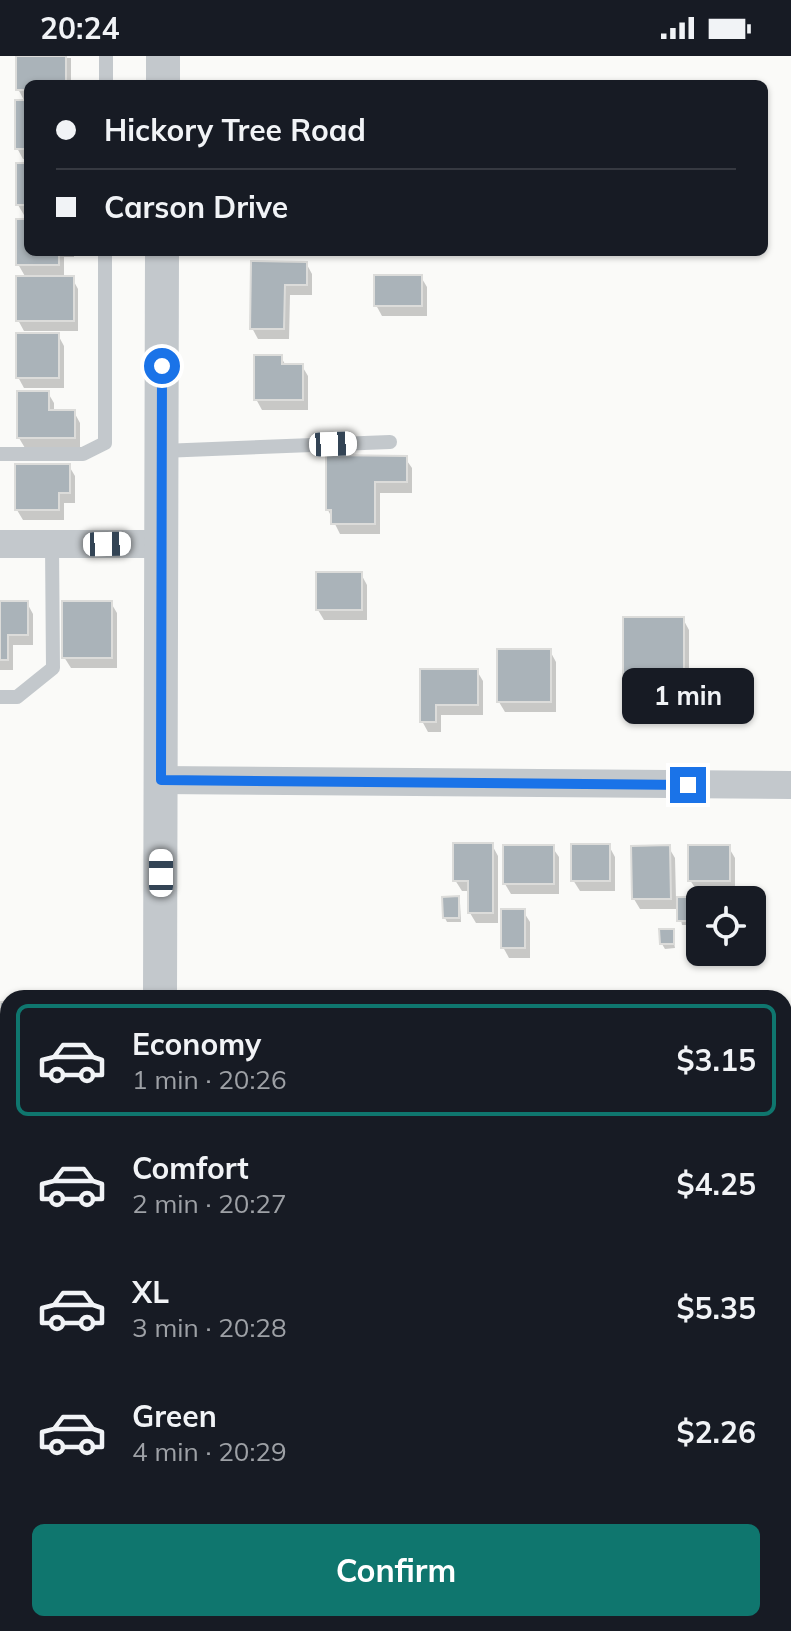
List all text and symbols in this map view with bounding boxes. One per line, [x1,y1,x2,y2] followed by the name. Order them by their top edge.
[40,9,119,47] text: 20:24
[104,111,366,149] text: Hickory Tree Road
[104,188,288,226] text: Carson Drive
[144,348,180,384] route start
[309,431,357,457] car
[83,532,131,556] car
[622,669,754,725] callout: 1 min
[654,679,722,712] text: 1 min
[670,767,706,803] route end
[149,849,173,897] car
[686,886,766,966] map controls
[686,886,766,966] button: locate
[36,1024,108,1096] icon: car
[132,1025,261,1063] text: Economy
[677,1041,756,1079] text: $3.15
[132,1063,287,1096] text: 1 min · 20:26
[36,1148,108,1220] icon: car
[132,1149,249,1187] text: Comfort
[677,1165,756,1203] text: $4.25
[132,1187,287,1220] text: 2 min · 20:27
[36,1272,108,1344] icon: car
[132,1273,169,1311] text: XL
[677,1289,756,1327] text: $5.35
[132,1311,287,1344] text: 3 min · 20:28
[36,1396,108,1468] icon: car
[132,1397,217,1435] text: Green
[677,1413,756,1451] text: $2.26
[132,1435,287,1468] text: 4 min · 20:29
[32,1524,760,1616] button: Confirm

